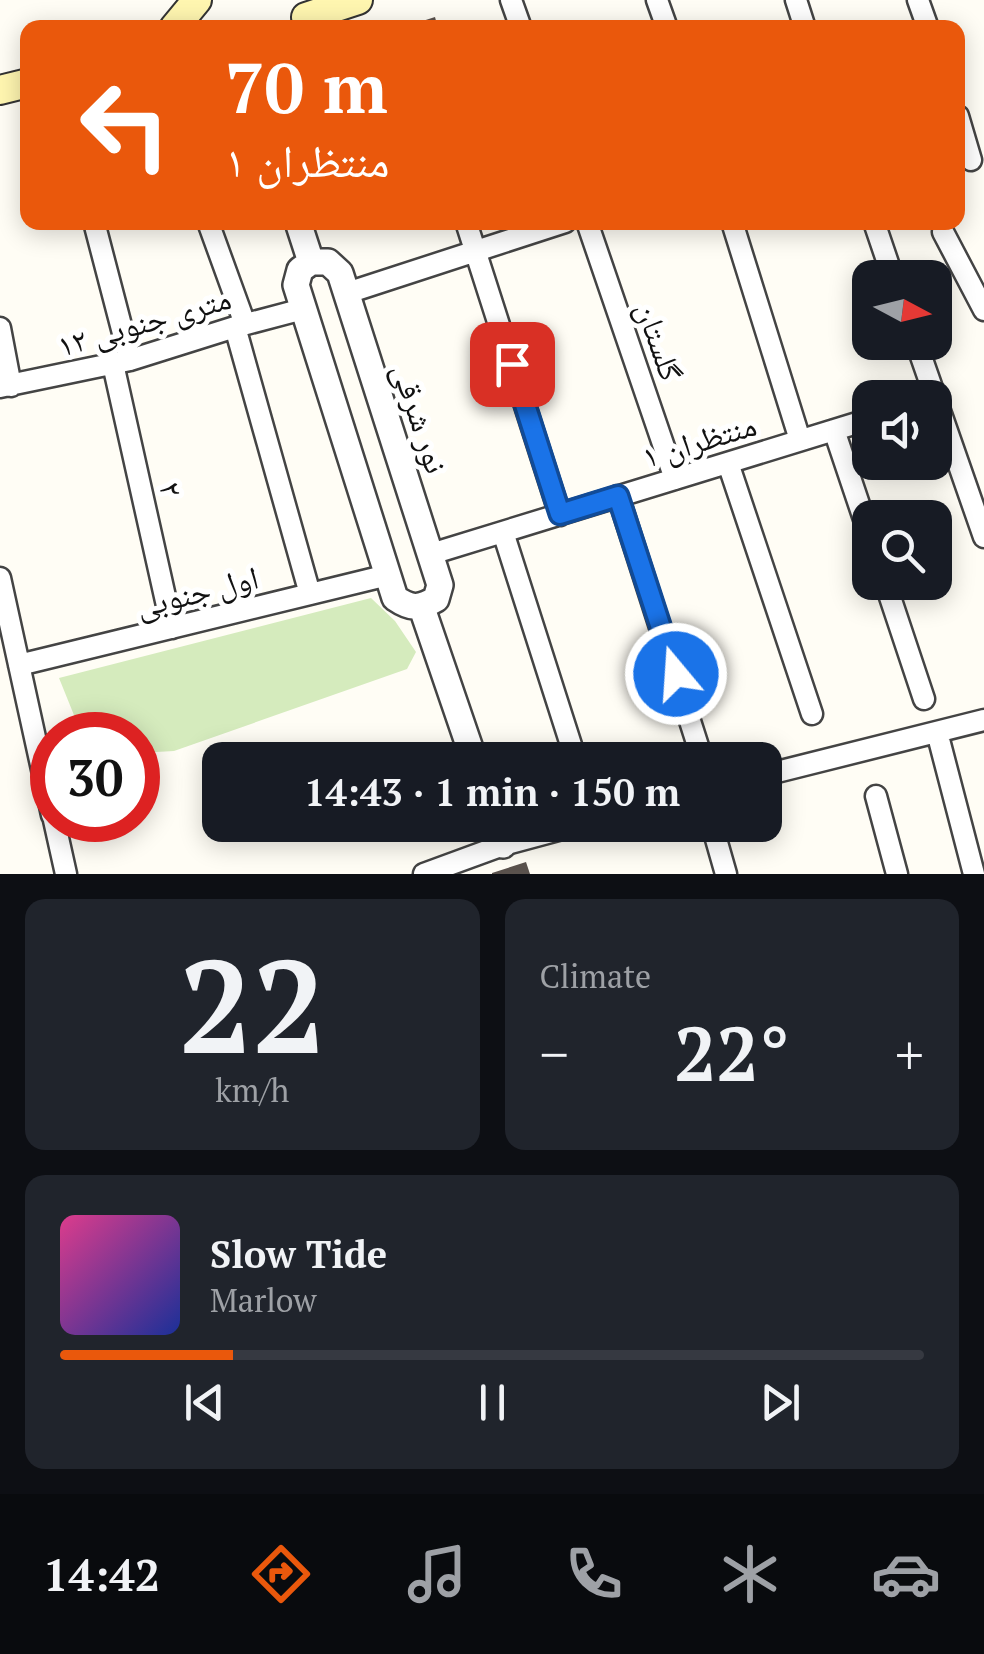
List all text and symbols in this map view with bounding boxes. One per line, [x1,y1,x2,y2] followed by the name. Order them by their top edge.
[225,40,388,133] text: 70 m
[60,60,190,190] icon: left
[225,130,390,190] text: منتظران ۱
[852,260,952,360] north arrow
[852,260,952,600] map controls
[52,276,236,366] street label: ۱۲ متری جنوبی
[627,296,693,386] street label: گلستان
[470,322,555,407] pin
[485,337,540,392] icon: arrive
[384,358,458,478] street label: نور شرقی
[852,380,952,480] button: sound
[637,403,761,477] street label: منتظران ۱
[150,477,194,501] street label: ۲
[852,500,952,600] button: search
[131,556,263,626] street label: اول جنوبی
[624,622,728,726] position arrow
[30,712,160,842] speed limit sign: 30
[304,767,680,817] text: 14:43 · 1 min · 150 m
[179,918,326,1090] text: 22
[540,955,651,997] text: Climate
[674,1003,790,1102] text: 22°
[540,1017,569,1090] text: −
[895,1017,924,1090] text: +
[215,1069,289,1111] text: km/h
[210,1229,387,1279] text: Slow Tide
[210,1279,316,1321] text: Marlow
[177,1375,232,1430] icon: previous
[465,1375,520,1430] icon: pause
[753,1375,808,1430] icon: next
[246,1539,316,1609] icon: directions
[402,1539,472,1609] icon: music
[559,1539,629,1609] icon: phone
[715,1539,785,1609] icon: climate
[871,1539,941,1609] icon: car
[43,1544,160,1604] text: 14:42

